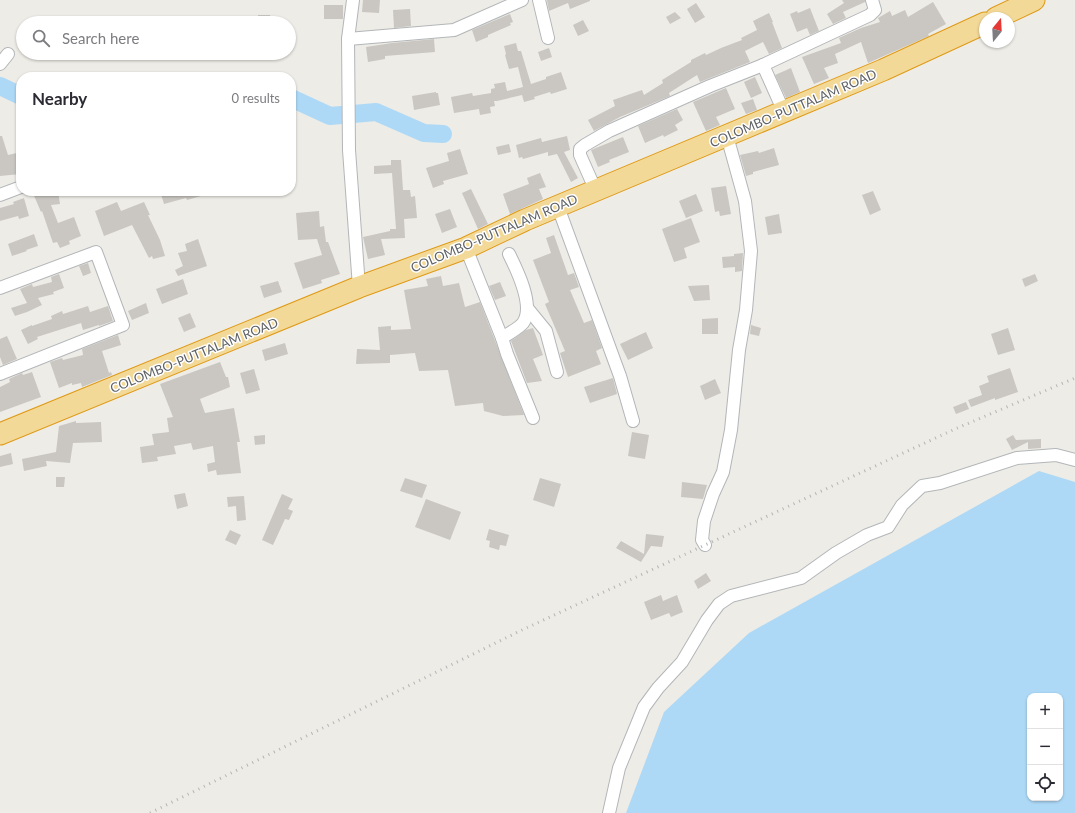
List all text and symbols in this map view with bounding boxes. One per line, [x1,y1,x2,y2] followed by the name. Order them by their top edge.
[979,12,1015,48] north arrow
[16,16,296,60] search box
[30,27,52,49] icon: search
[62,29,139,47] text: Search here
[707,65,879,150] street label: COLOMBO-PUTTALAM ROAD
[32,88,87,109] text: Nearby
[232,90,280,106] text: 0 results
[408,190,580,275] street label: COLOMBO-PUTTALAM ROAD
[108,314,280,396] street label: COLOMBO-PUTTALAM ROAD
[1027,693,1063,801] map controls
[1027,693,1063,729] button: +
[1027,729,1063,765] button: −
[1027,765,1063,801] button: locate

